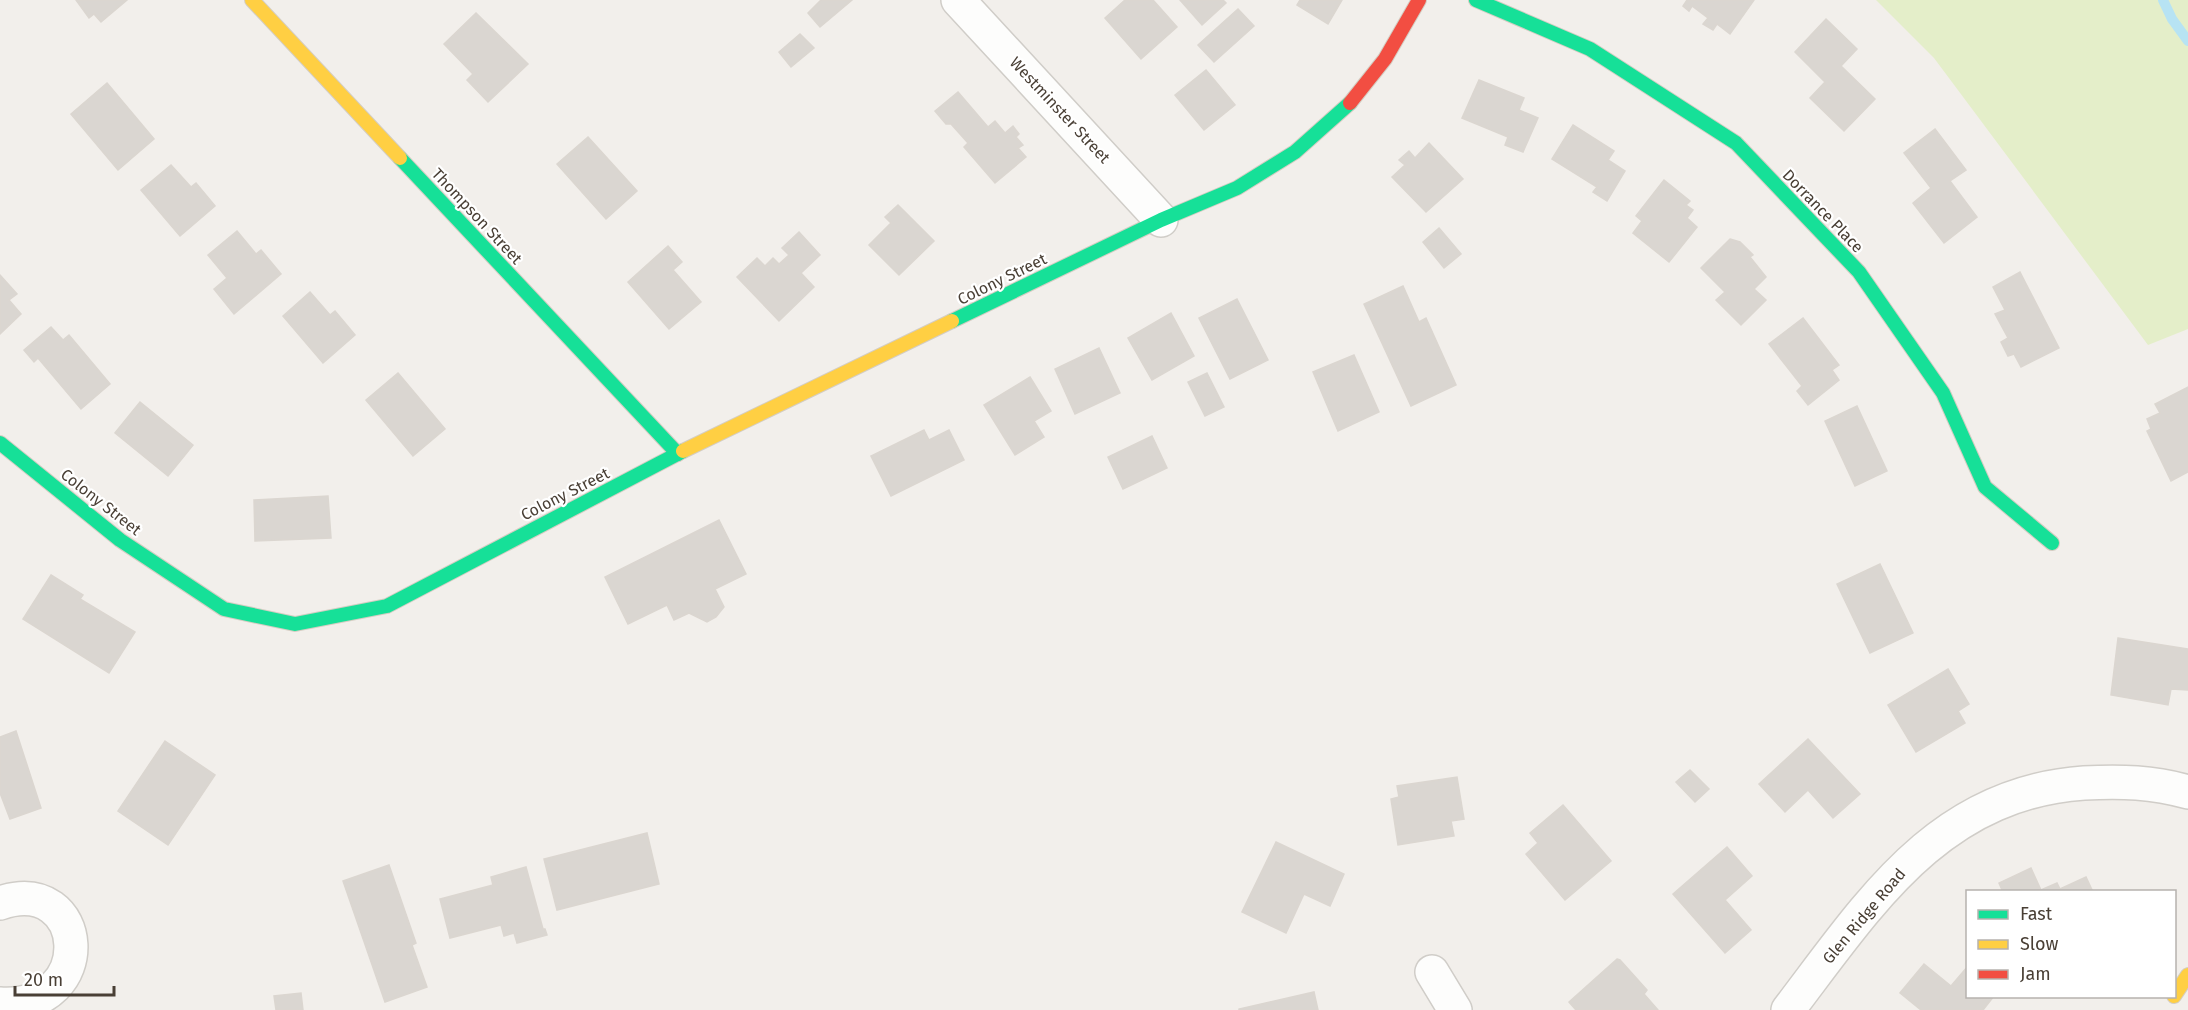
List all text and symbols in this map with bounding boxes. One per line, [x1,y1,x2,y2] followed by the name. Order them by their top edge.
[1006,53,1114,167] street label: Westminster Street
[428,164,526,268] street label: Thompson Street
[1779,165,1867,257] street label: Dorrance Place
[954,249,1050,309] street label: Colony Street
[518,463,613,524] street label: Colony Street
[57,465,145,539] street label: Colony Street
[1819,864,1909,968] street label: Glen Ridge Road
[1966,890,2176,998] legend
[2020,903,2053,925] text: Fast
[2020,933,2059,955] text: Slow
[15,959,114,997] scale bar
[2020,963,2051,985] text: Jam
[24,969,63,991] text: 20 m

